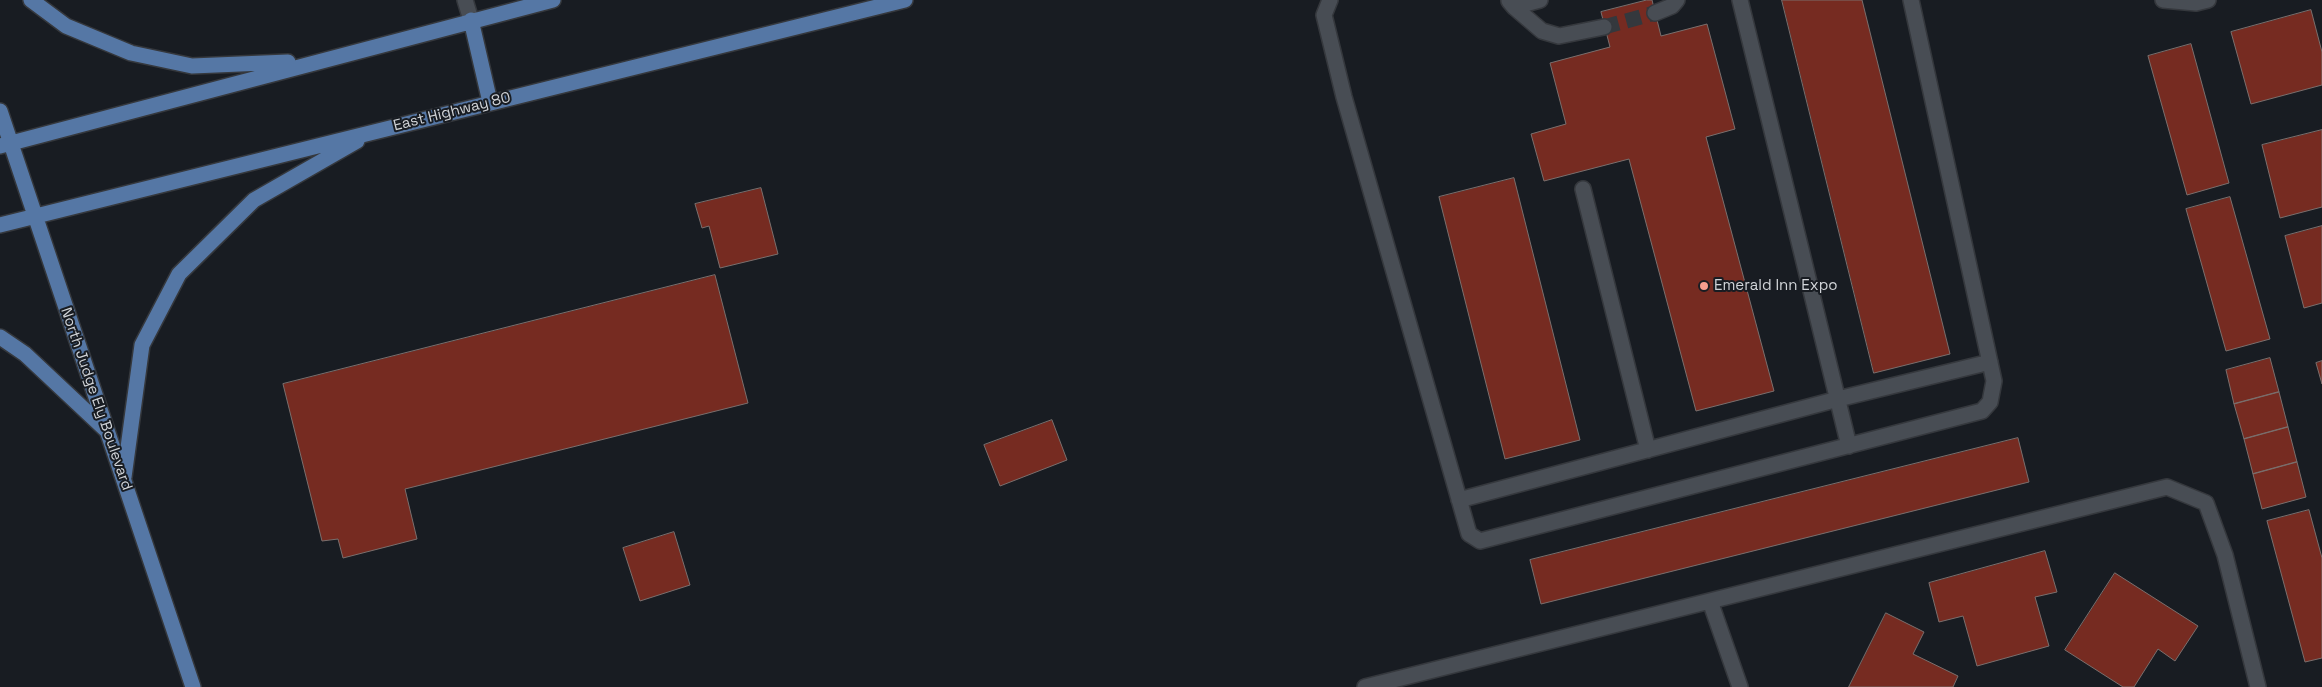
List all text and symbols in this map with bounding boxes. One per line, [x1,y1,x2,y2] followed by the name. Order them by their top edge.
[392,89,512,135] street label: East Highway 80
[1714,277,1838,295] place label: Emerald Inn Expo
[1698,280,1710,292] marker: Emerald Inn Expo
[56,305,136,493] street label: North Judge Ely Boulevard

